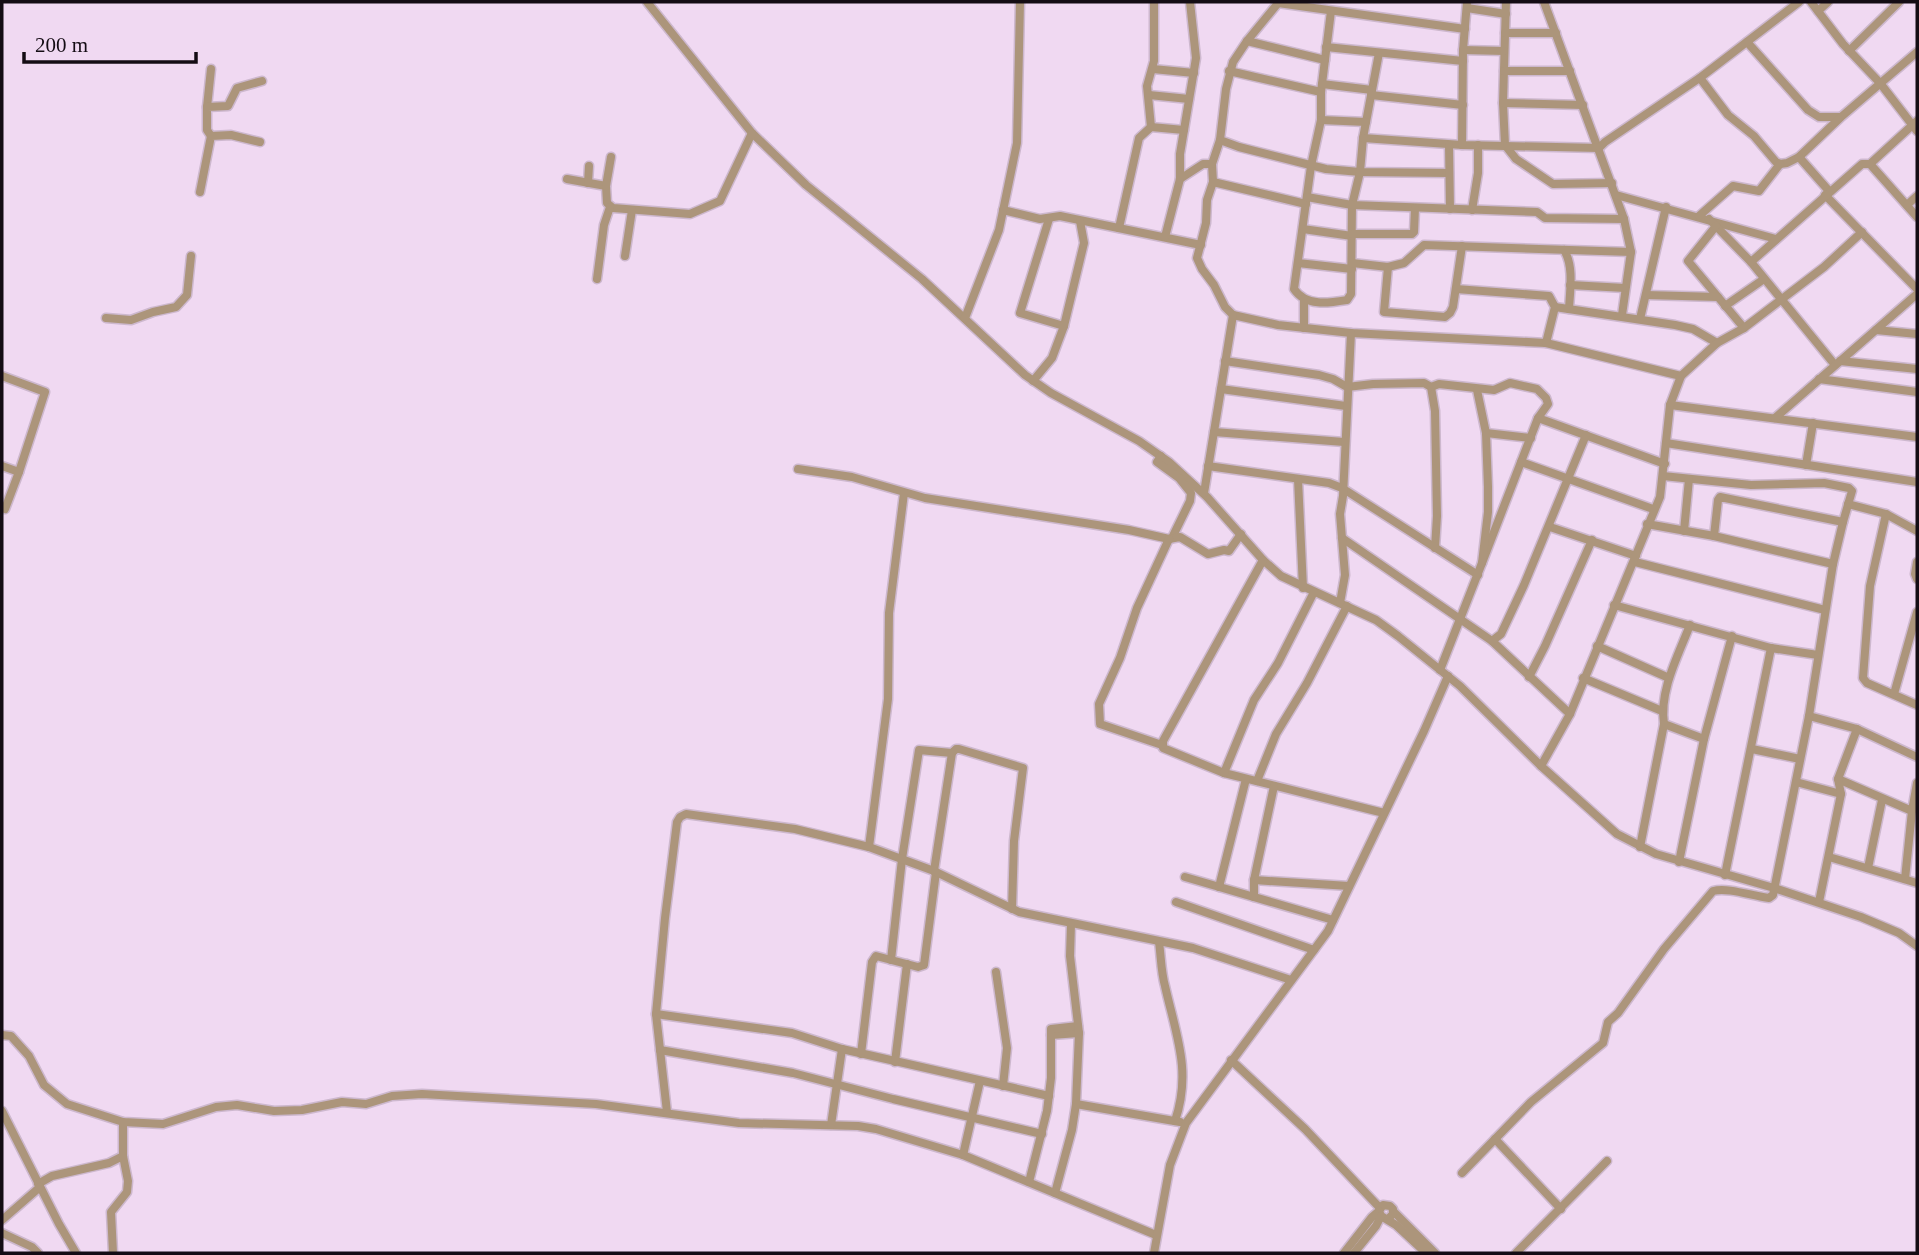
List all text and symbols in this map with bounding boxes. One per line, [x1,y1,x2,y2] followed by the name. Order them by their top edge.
[24,21,196,65] scale bar
[35,33,88,57] text: 200 m

